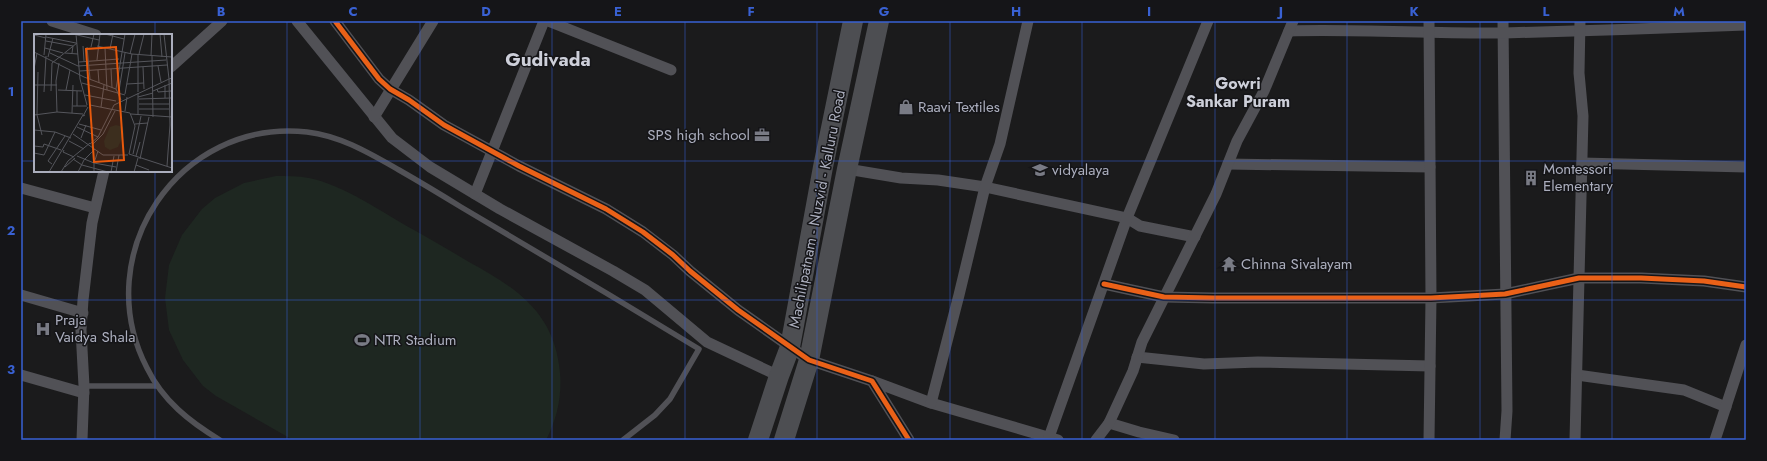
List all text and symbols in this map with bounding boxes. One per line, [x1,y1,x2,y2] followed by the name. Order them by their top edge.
[82,2,93,21] text: A
[217,2,226,21] text: B
[348,2,358,21] text: C
[481,2,491,21] text: D
[614,2,622,21] text: E
[747,2,755,21] text: F
[879,2,890,21] text: G
[1011,2,1021,21] text: H
[1147,2,1151,21] text: I
[1276,2,1283,21] text: J
[1409,2,1419,21] text: K
[1543,2,1550,21] text: L
[1673,2,1685,21] text: M
[34,34,172,172] inset map
[505,46,591,73] district label: Gudivada
[1186,72,1290,113] district label: Gowri Sankar Puram
[8,82,14,101] text: 1
[783,88,851,330] street label: Machilipatnam - Nuzvid - Kalluru Road
[918,96,1000,118] place label: Raavi Textiles
[897,98,915,116] shop icon: Raavi Textiles
[647,124,750,146] place label: SPS high school
[753,126,771,144] office icon: SPS high school
[1543,158,1613,197] place label: Montessori Elementary
[1052,159,1109,181] place label: vidyalaya
[1031,161,1049,179] school or university icon: vidyalaya
[1522,169,1540,187] building icon: Montessori Elementary
[7,221,15,240] text: 2
[1241,253,1353,275] place label: Chinna Sivalayam
[1220,255,1238,273] temple icon: Chinna Sivalayam
[55,309,135,348] place label: Praja Vaidya Shala
[34,320,52,338] hospital icon: Praja Vaidya Shala
[374,329,457,351] place label: NTR Stadium
[353,331,371,349] sports icon: NTR Stadium
[7,360,15,379] text: 3

